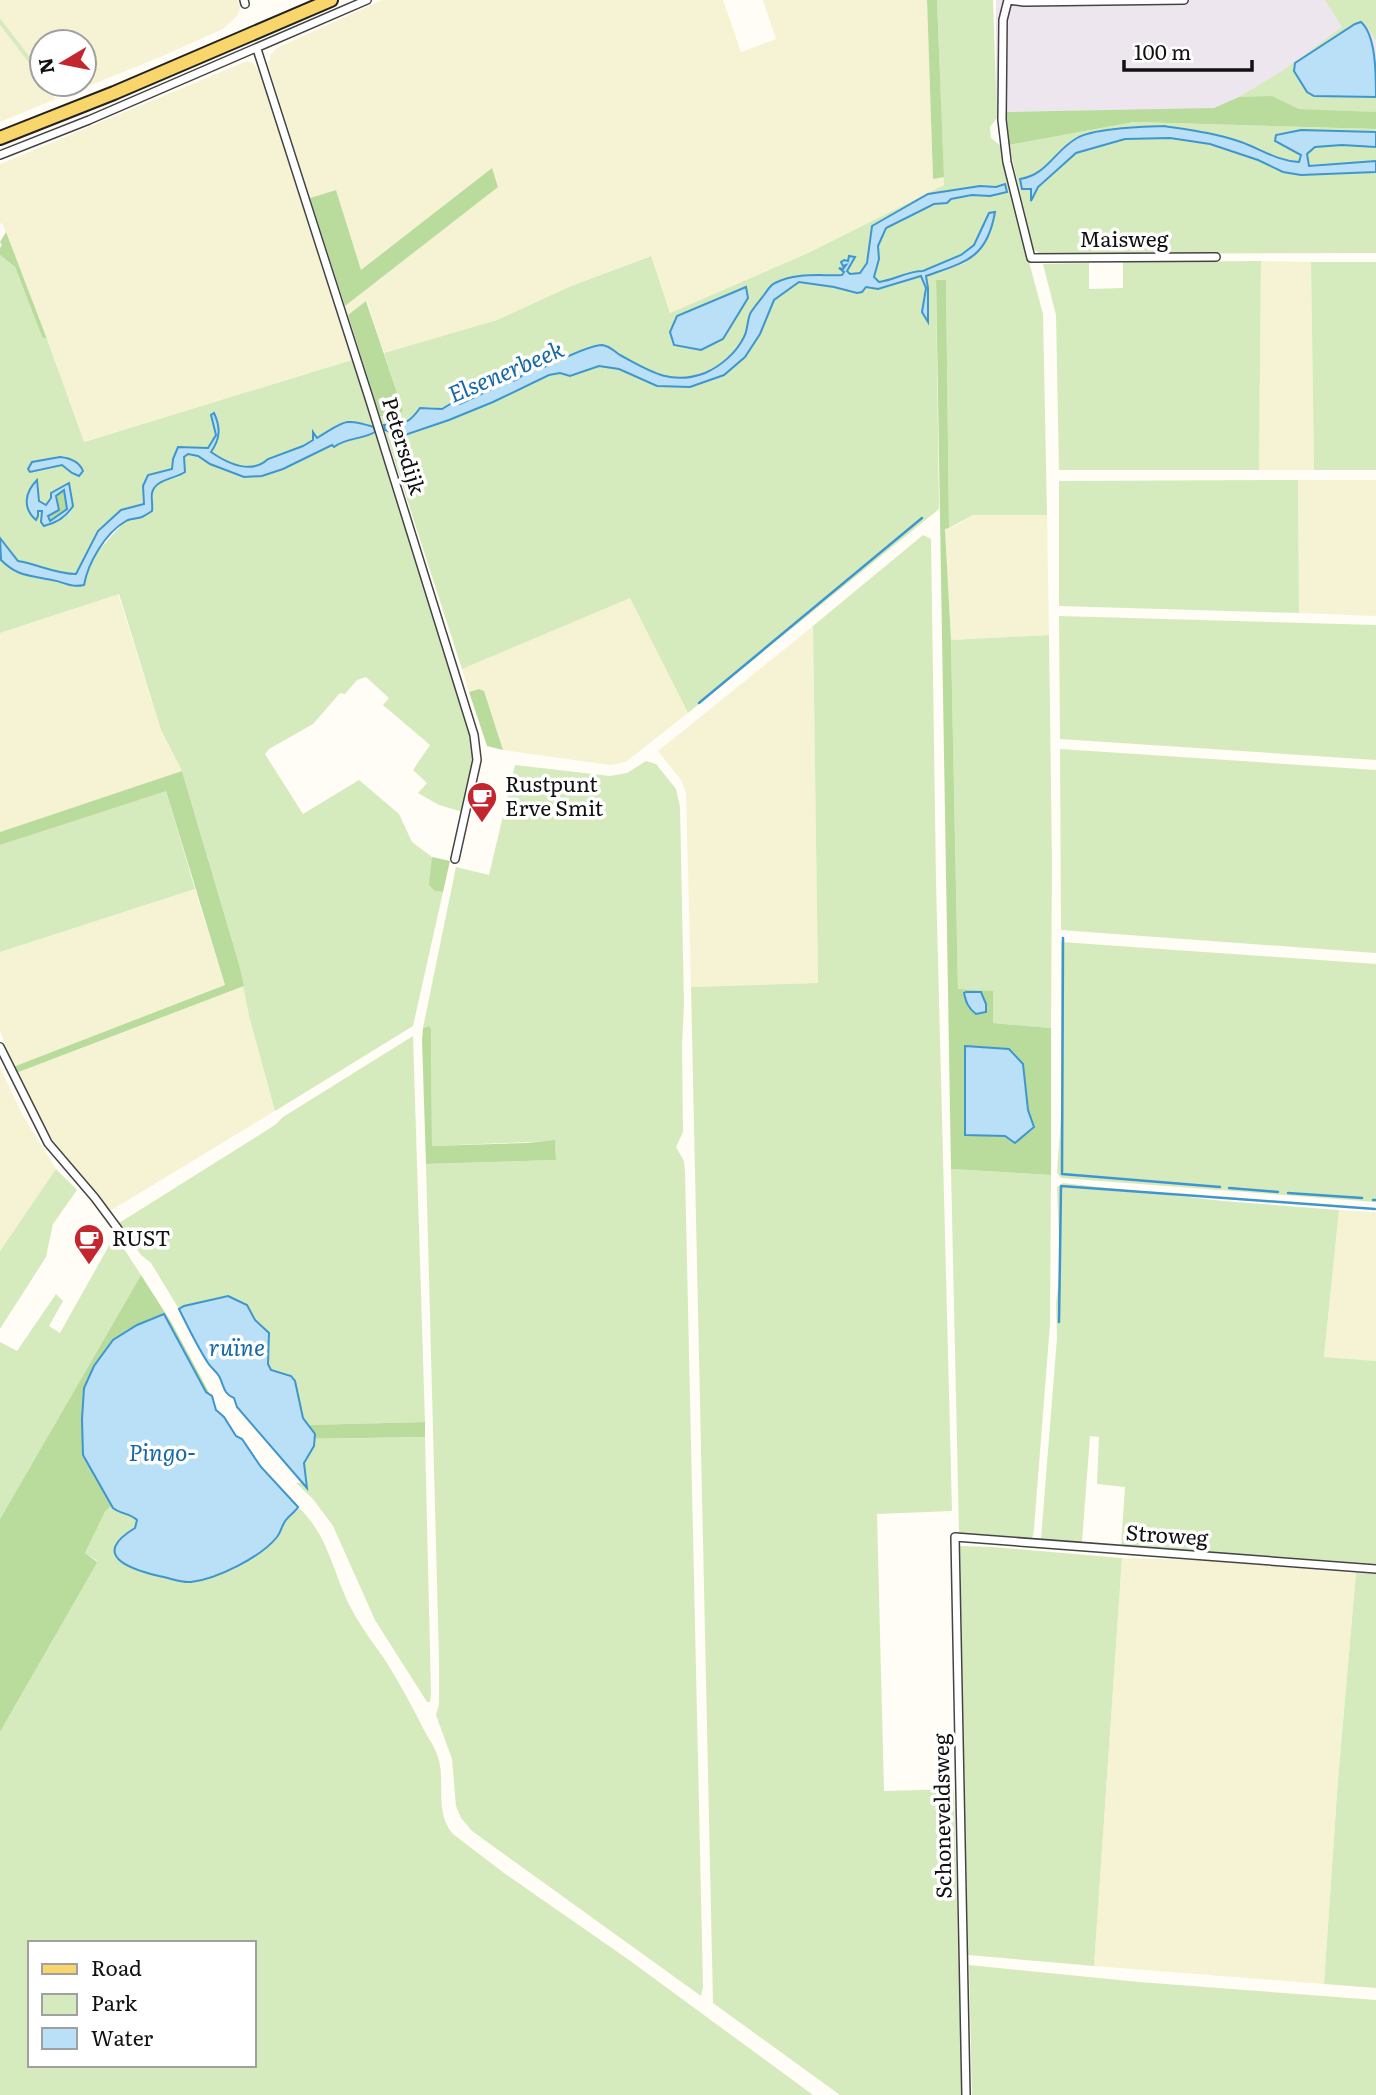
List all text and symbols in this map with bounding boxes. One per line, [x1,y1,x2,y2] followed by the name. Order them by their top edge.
[28,28,98,98] north arrow
[1124,28,1252,72] scale bar
[1134,35,1191,66] text: 100 m
[30,56,60,76] text: N
[1080,222,1169,253] street label: Maisweg
[442,330,569,410] water label: Elsenerbeek
[376,393,435,498] street label: Petersdijk
[505,767,604,822] place label: Rustpunt Erve Smit
[465,780,499,824] cafe icon: Rustpunt Erve Smit
[112,1221,170,1252] place label: RUST
[72,1222,106,1266] cafe icon: RUST
[209,1329,265,1363] water label: ruïne
[129,1434,195,1468] water label: Pingo-
[1125,1515,1210,1552] street label: Stroweg
[924,1733,957,1899] street label: Schoneveldsweg
[28,1941,256,2067] legend
[91,1951,142,1982] text: Road
[91,1986,137,2017] text: Park
[91,2021,153,2052] text: Water

